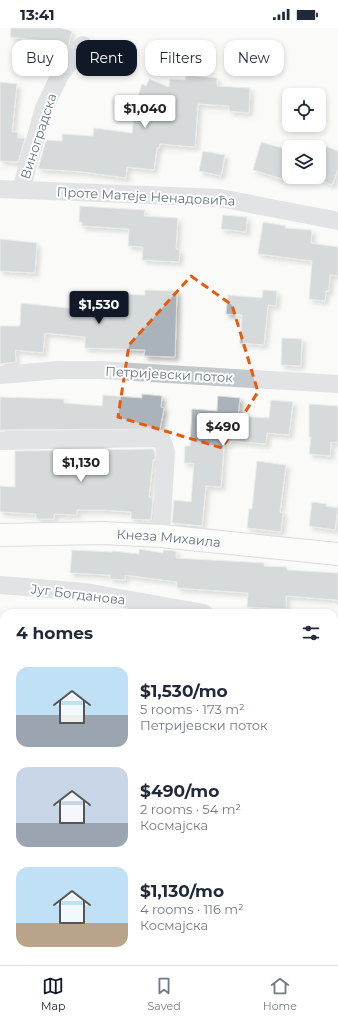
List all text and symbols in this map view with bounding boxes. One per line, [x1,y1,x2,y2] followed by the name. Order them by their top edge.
[20,5,55,24] text: 13:41
[12,40,68,76] chip: Buy
[76,40,137,76] chip: Rent
[145,40,216,76] chip: Filters
[224,40,284,76] chip: New
[282,88,326,184] map controls
[282,88,326,132] button: locate
[17,91,59,181] street label: Виноградска
[112,95,178,129] pin: $1,040
[123,100,167,116] text: $1,040
[282,140,326,184] button: layers
[56,183,236,209] street label: Проте Матеје Ненадовића
[66,291,132,325] pin: $1,530
[79,296,119,312] text: $1,530
[105,363,234,385] street label: Петријевски поток
[199,413,247,447] pin: $490
[206,418,240,434] text: $490
[48,449,114,483] pin: $1,130
[62,454,100,470] text: $1,130
[116,526,222,550] street label: Кнеза Михаила
[30,580,126,608] street label: Југ Богданова
[300,622,322,644] icon: filters
[16,623,93,643] text: 4 homes
[140,681,228,701] text: $1,530/mo
[48,683,96,731] icon: home
[140,701,245,717] text: 5 rooms · 173 m²
[140,717,268,733] text: Петријевски поток
[140,781,219,801] text: $490/mo
[48,783,96,831] icon: home
[140,801,241,817] text: 2 rooms · 54 m²
[140,817,208,833] text: Космајска
[140,881,224,901] text: $1,130/mo
[48,883,96,931] icon: home
[140,901,244,917] text: 4 rooms · 116 m²
[140,917,208,933] text: Космајска
[41,975,66,1013] tab: Map
[148,975,181,1013] tab: Saved
[263,975,297,1013] tab: Home

